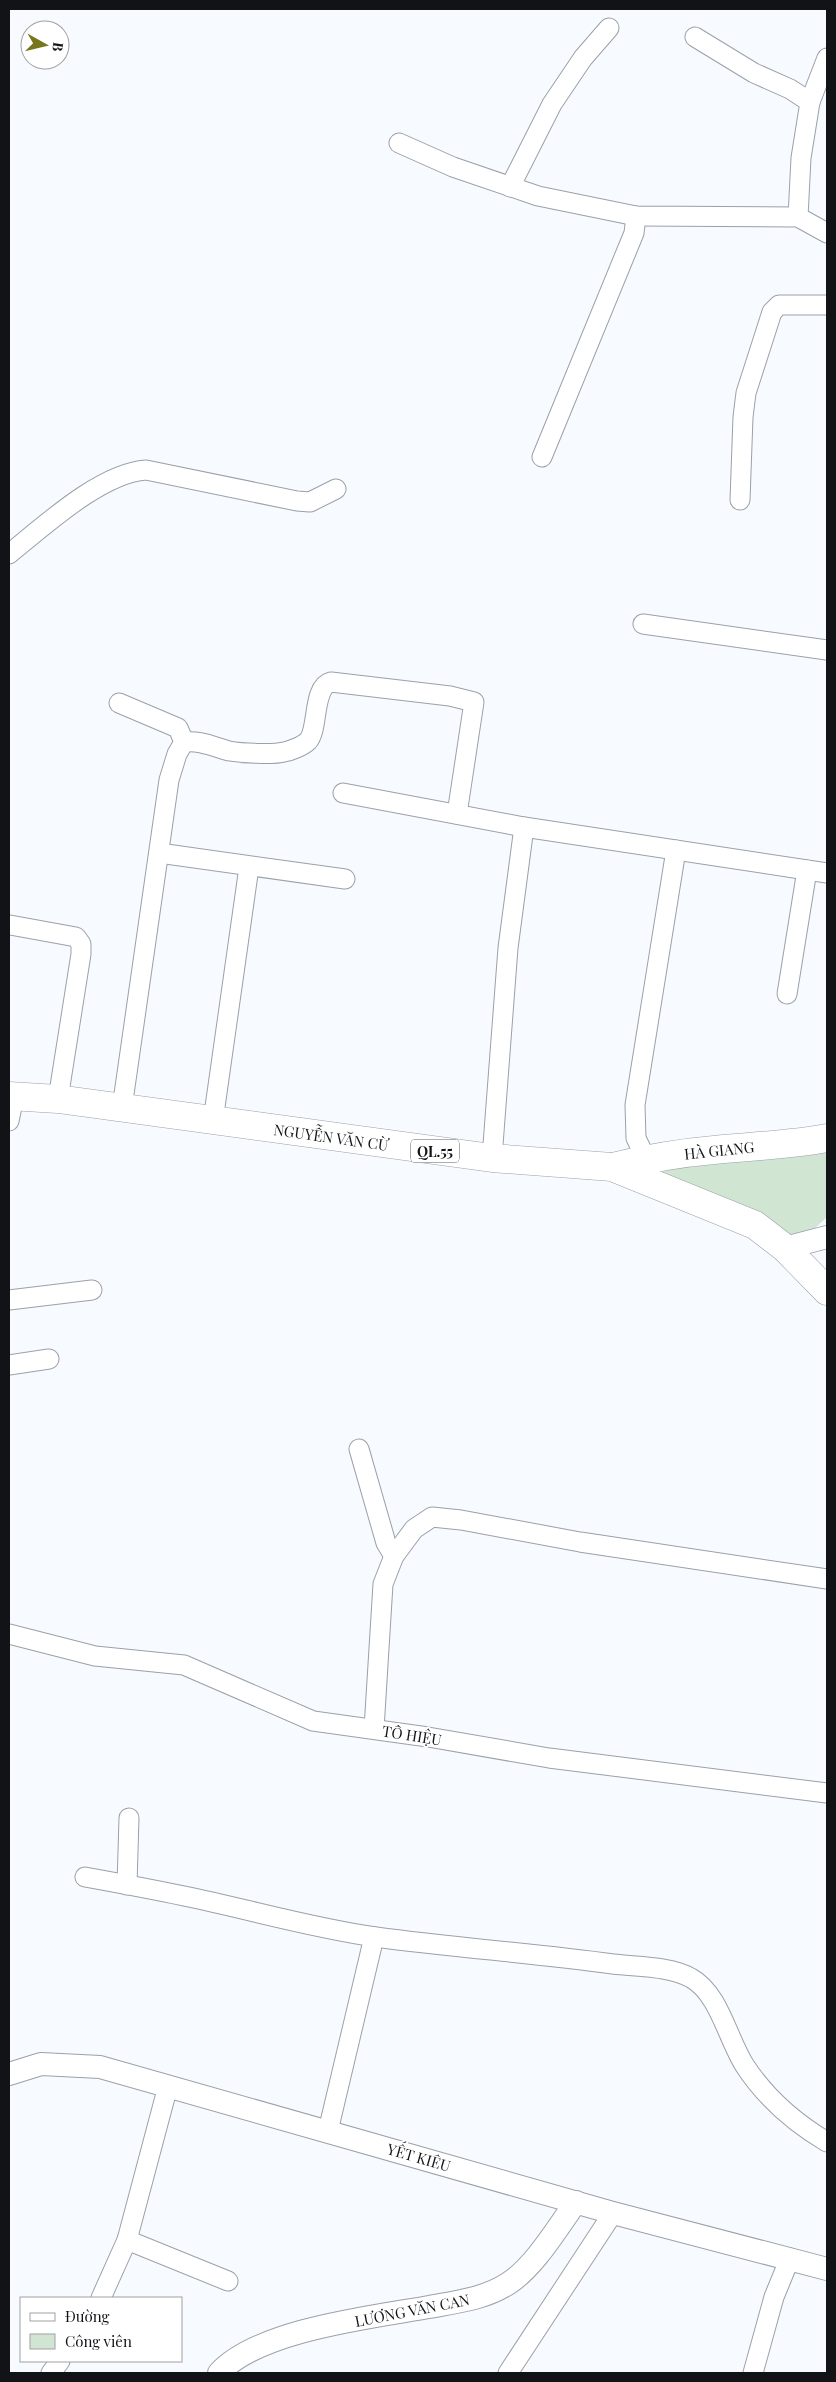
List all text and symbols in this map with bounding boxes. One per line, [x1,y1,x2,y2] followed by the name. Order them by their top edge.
[20,20,70,70] north arrow
[48,41,68,53] text: B
[272,1118,391,1155] street label: NGUYỄN VĂN CỪ
[683,1136,755,1164] street label: HÀ GIANG
[411,1140,459,1162] road number: QL.55
[381,1720,443,1750] street label: TÔ HIỆU
[384,2136,454,2176] street label: YẾT KIÊU
[353,2289,471,2331] street label: LƯƠNG VĂN CAN
[20,2297,182,2362] legend
[65,2306,110,2326] text: Đường
[65,2331,132,2351] text: Công viên

